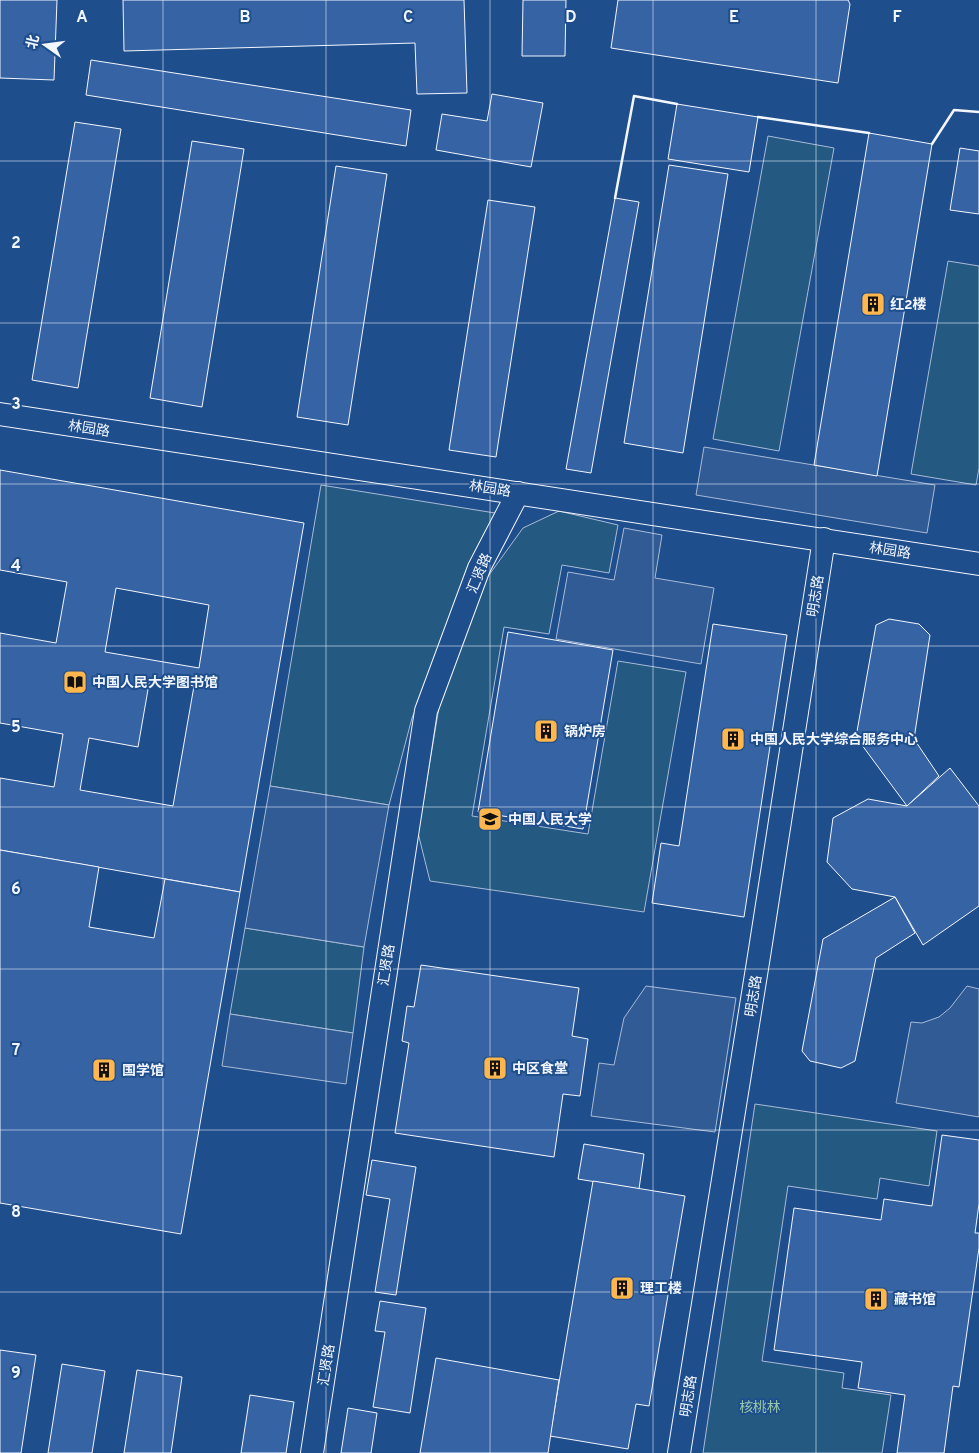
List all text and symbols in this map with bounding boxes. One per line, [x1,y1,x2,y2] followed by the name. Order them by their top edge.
[76,8,88,28] text: A
[239,8,251,28] text: B
[403,8,413,28] text: C
[565,8,577,28] text: D
[729,8,739,28] text: E
[892,8,902,28] text: F
[20,20,70,70] north arrow
[24,33,44,51] text: 北
[11,234,21,254] text: 2
[860,291,886,317] building icon: 红2楼
[890,297,927,314] place label: 红2楼
[11,395,21,415] text: 3
[67,418,111,441] street label: 林园路
[468,478,512,501] street label: 林园路
[868,540,912,563] street label: 林园路
[464,551,496,596] street label: 汇贤路
[11,557,21,577] text: 4
[805,574,828,618] street label: 明志路
[62,669,88,695] library icon: 中国人民大学图书馆
[92,675,218,692] place label: 中国人民大学图书馆
[11,718,21,738] text: 5
[533,718,559,744] building icon: 锅炉房
[564,723,606,741] place label: 锅炉房
[720,726,746,752] building icon: 中国人民大学综合服务中心
[750,731,918,749] place label: 中国人民大学综合服务中心
[477,806,503,832] school or university icon: 中国人民大学
[508,812,592,829] place label: 中国人民大学
[11,880,21,900] text: 6
[376,943,399,987] street label: 汇贤路
[743,974,766,1018] street label: 明志路
[12,1041,20,1061] text: 7
[482,1055,508,1081] building icon: 中区食堂
[91,1057,117,1083] building icon: 国学馆
[512,1060,568,1078] place label: 中区食堂
[122,1063,164,1080] place label: 国学馆
[11,1203,21,1223] text: 8
[609,1275,635,1301] building icon: 理工楼
[640,1281,682,1298] place label: 理工楼
[863,1286,889,1312] building icon: 藏书馆
[894,1292,936,1309] place label: 藏书馆
[316,1343,339,1387] street label: 汇贤路
[11,1364,21,1384] text: 9
[678,1374,701,1418] street label: 明志路
[739,1399,781,1417] park label: 核桃林

